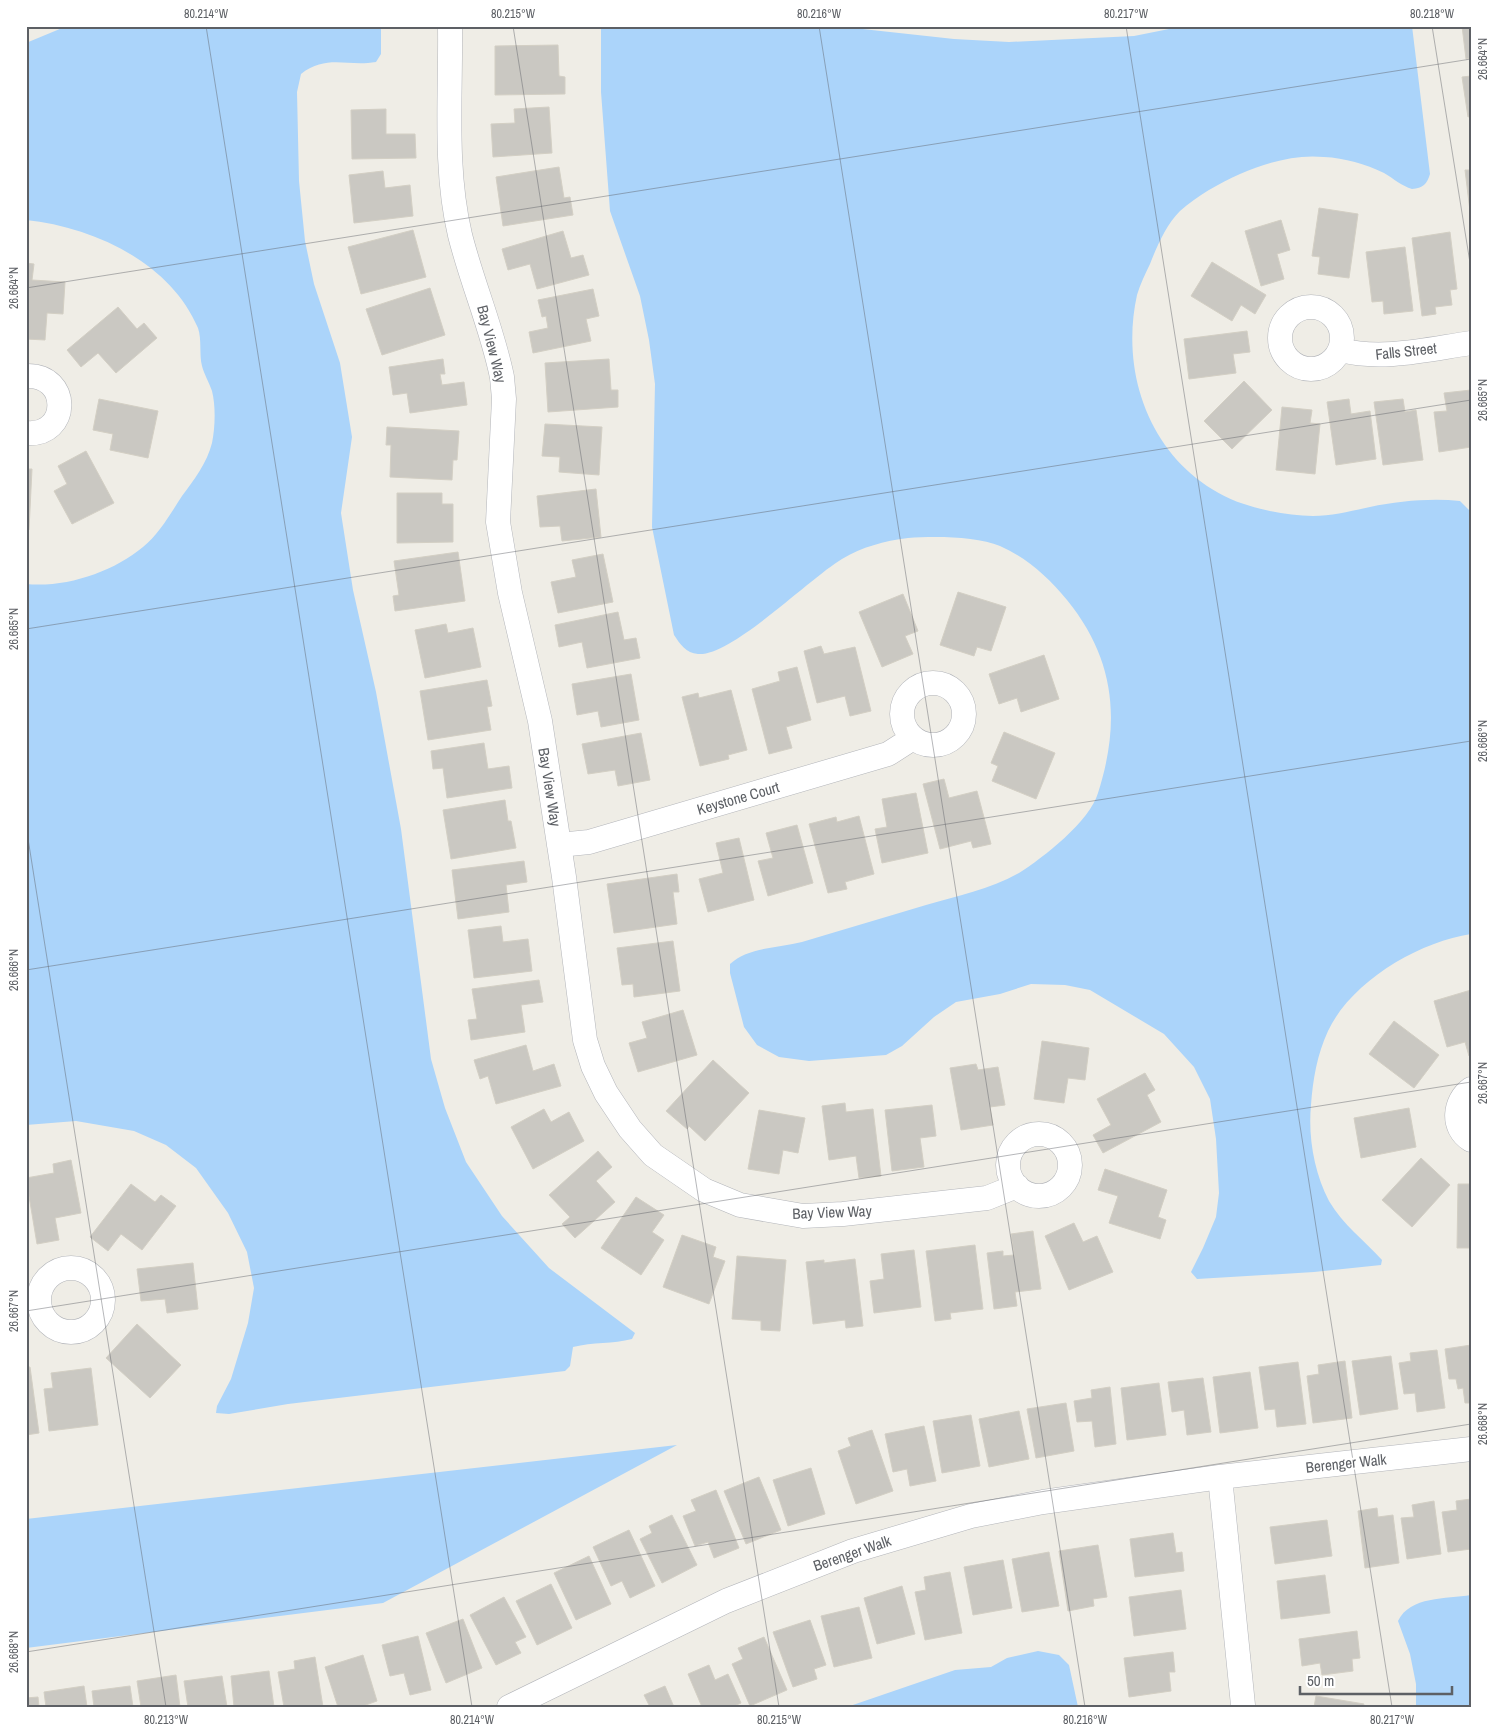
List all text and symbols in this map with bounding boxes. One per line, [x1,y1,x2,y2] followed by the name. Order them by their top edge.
[184,6,229,22] text: 80.214°W
[491,6,536,22] text: 80.215°W
[797,6,842,22] text: 80.216°W
[1104,6,1149,22] text: 80.217°W
[1410,6,1455,22] text: 80.218°W
[1475,38,1491,80] text: 26.664°N
[6,267,22,309] text: 26.664°N
[472,303,512,386] street label: Bay View Way
[1374,337,1438,365] street label: Falls Street
[1475,379,1491,421] text: 26.665°N
[6,608,22,650] text: 26.665°N
[1475,720,1491,762] text: 26.666°N
[533,746,567,829] street label: Bay View Way
[694,776,782,820] street label: Keystone Court
[6,949,22,991] text: 26.666°N
[1475,1062,1491,1104] text: 26.667°N
[792,1200,873,1224] street label: Bay View Way
[6,1290,22,1332] text: 26.667°N
[1475,1403,1491,1445] text: 26.668°N
[1305,1448,1388,1478] street label: Berenger Walk
[810,1530,894,1576] street label: Berenger Walk
[6,1631,22,1673] text: 26.668°N
[1300,1663,1452,1695] scale bar
[1307,1670,1334,1691] text: 50 m
[144,1712,189,1728] text: 80.213°W
[450,1712,495,1728] text: 80.214°W
[757,1712,802,1728] text: 80.215°W
[1063,1712,1108,1728] text: 80.216°W
[1370,1712,1415,1728] text: 80.217°W

